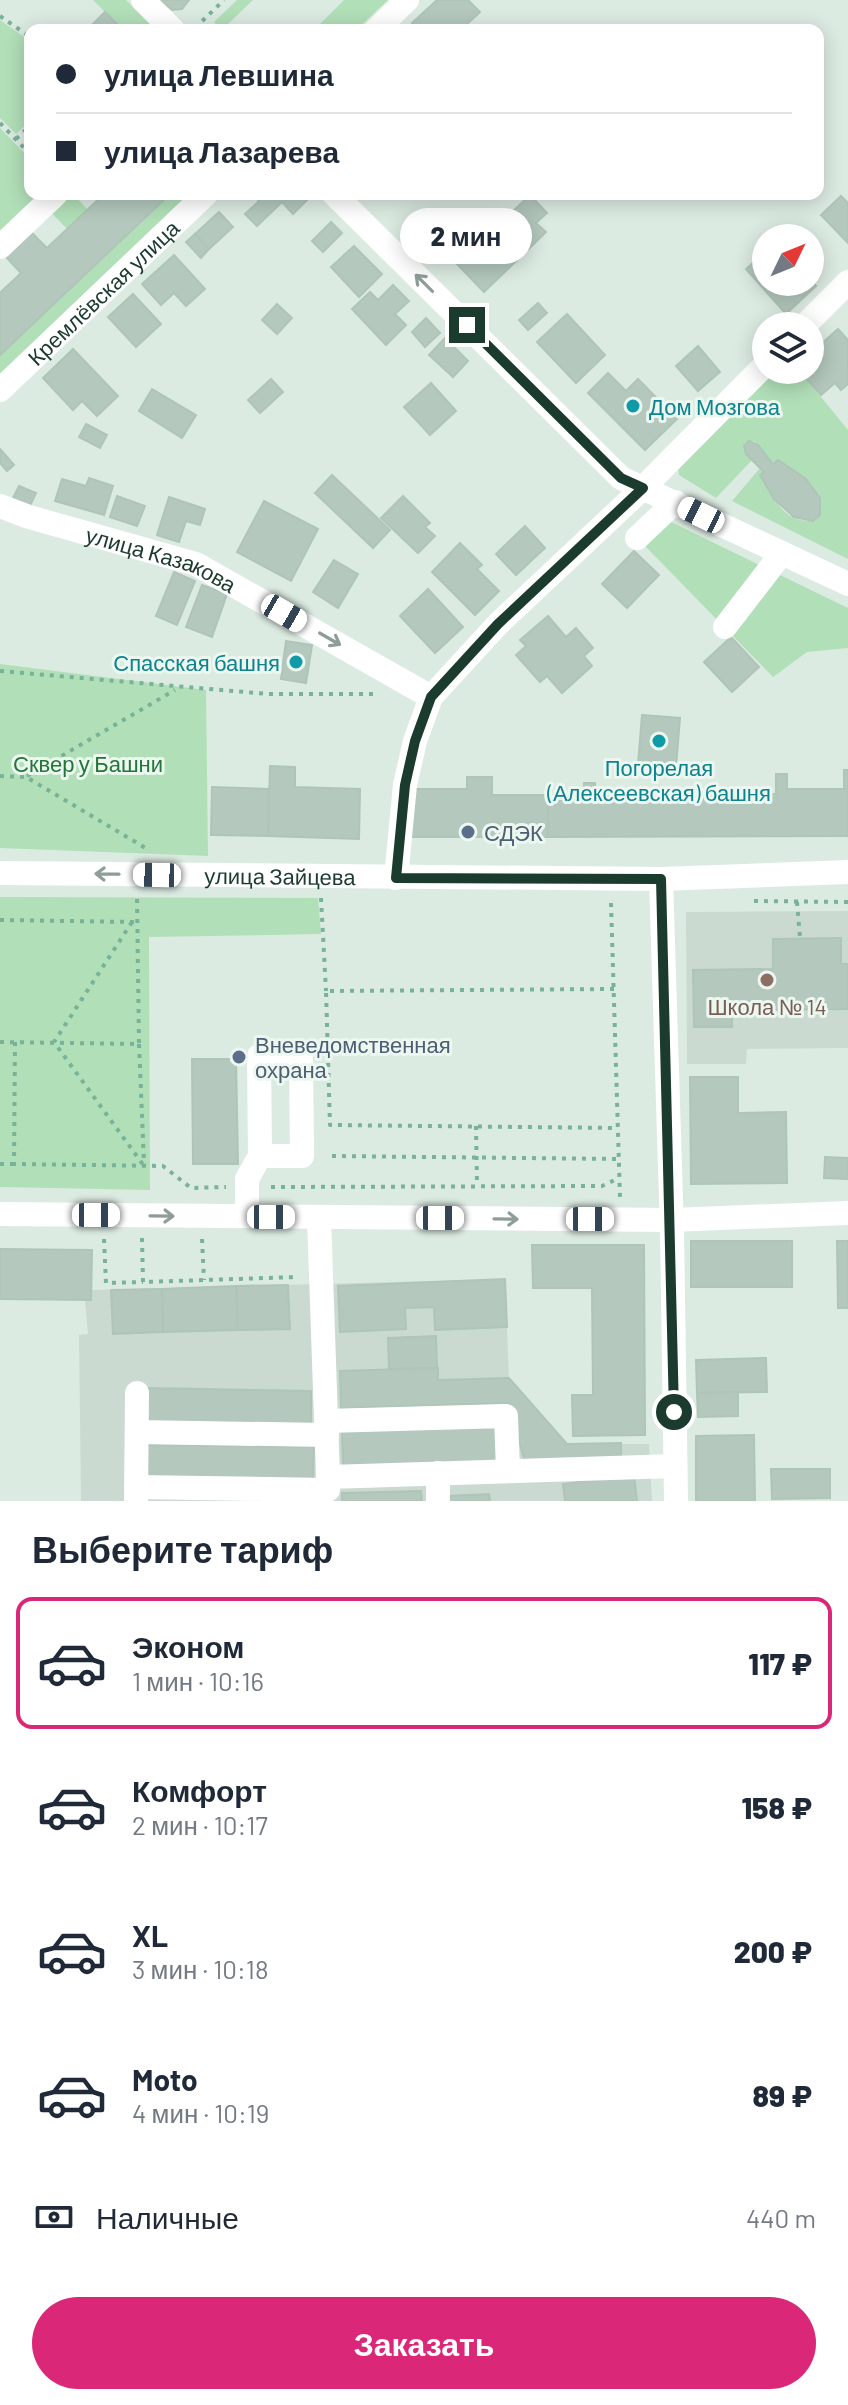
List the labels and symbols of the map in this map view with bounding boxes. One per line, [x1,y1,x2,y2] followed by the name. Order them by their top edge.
[401,209,533,265] callout: 2 мин
[22,214,185,370] street label: Кремлёвская улица
[752,224,824,296] north arrow
[414,273,434,292] one-way arrow
[449,307,485,343] route end
[649,393,781,420] place label: Дом Мозгова
[624,397,642,415] marker: Дом Мозгова
[674,494,728,536] car
[83,521,242,598] street label: улица Казакова
[257,591,311,635] car
[317,632,341,648] one-way arrow
[113,649,280,675] place label: Спасская башня
[287,653,305,671] marker: Спасская башня
[650,732,668,750] marker: Погорелая (Алексеевская) башня
[13,750,163,777] park label: Сквер у Башни
[546,754,771,805] place label: Погорелая (Алексеевская) башня
[484,819,543,846] place label: СДЭК
[459,823,477,841] marker: СДЭК
[204,862,356,890] street label: улица Зайцева
[133,863,181,887] car
[94,866,121,882] one-way arrow
[758,971,776,989] marker: Школа № 14
[707,993,827,1019] place label: Школа № 14
[255,1031,451,1083] place label: Вневедомственная охрана
[230,1048,248,1066] marker: Вневедомственная охрана
[72,1203,120,1227] car
[247,1205,295,1229] car
[416,1206,464,1230] car
[566,1207,614,1231] car
[148,1208,175,1224] one-way arrow
[492,1211,519,1226] one-way arrow
[656,1394,692,1430] route start

